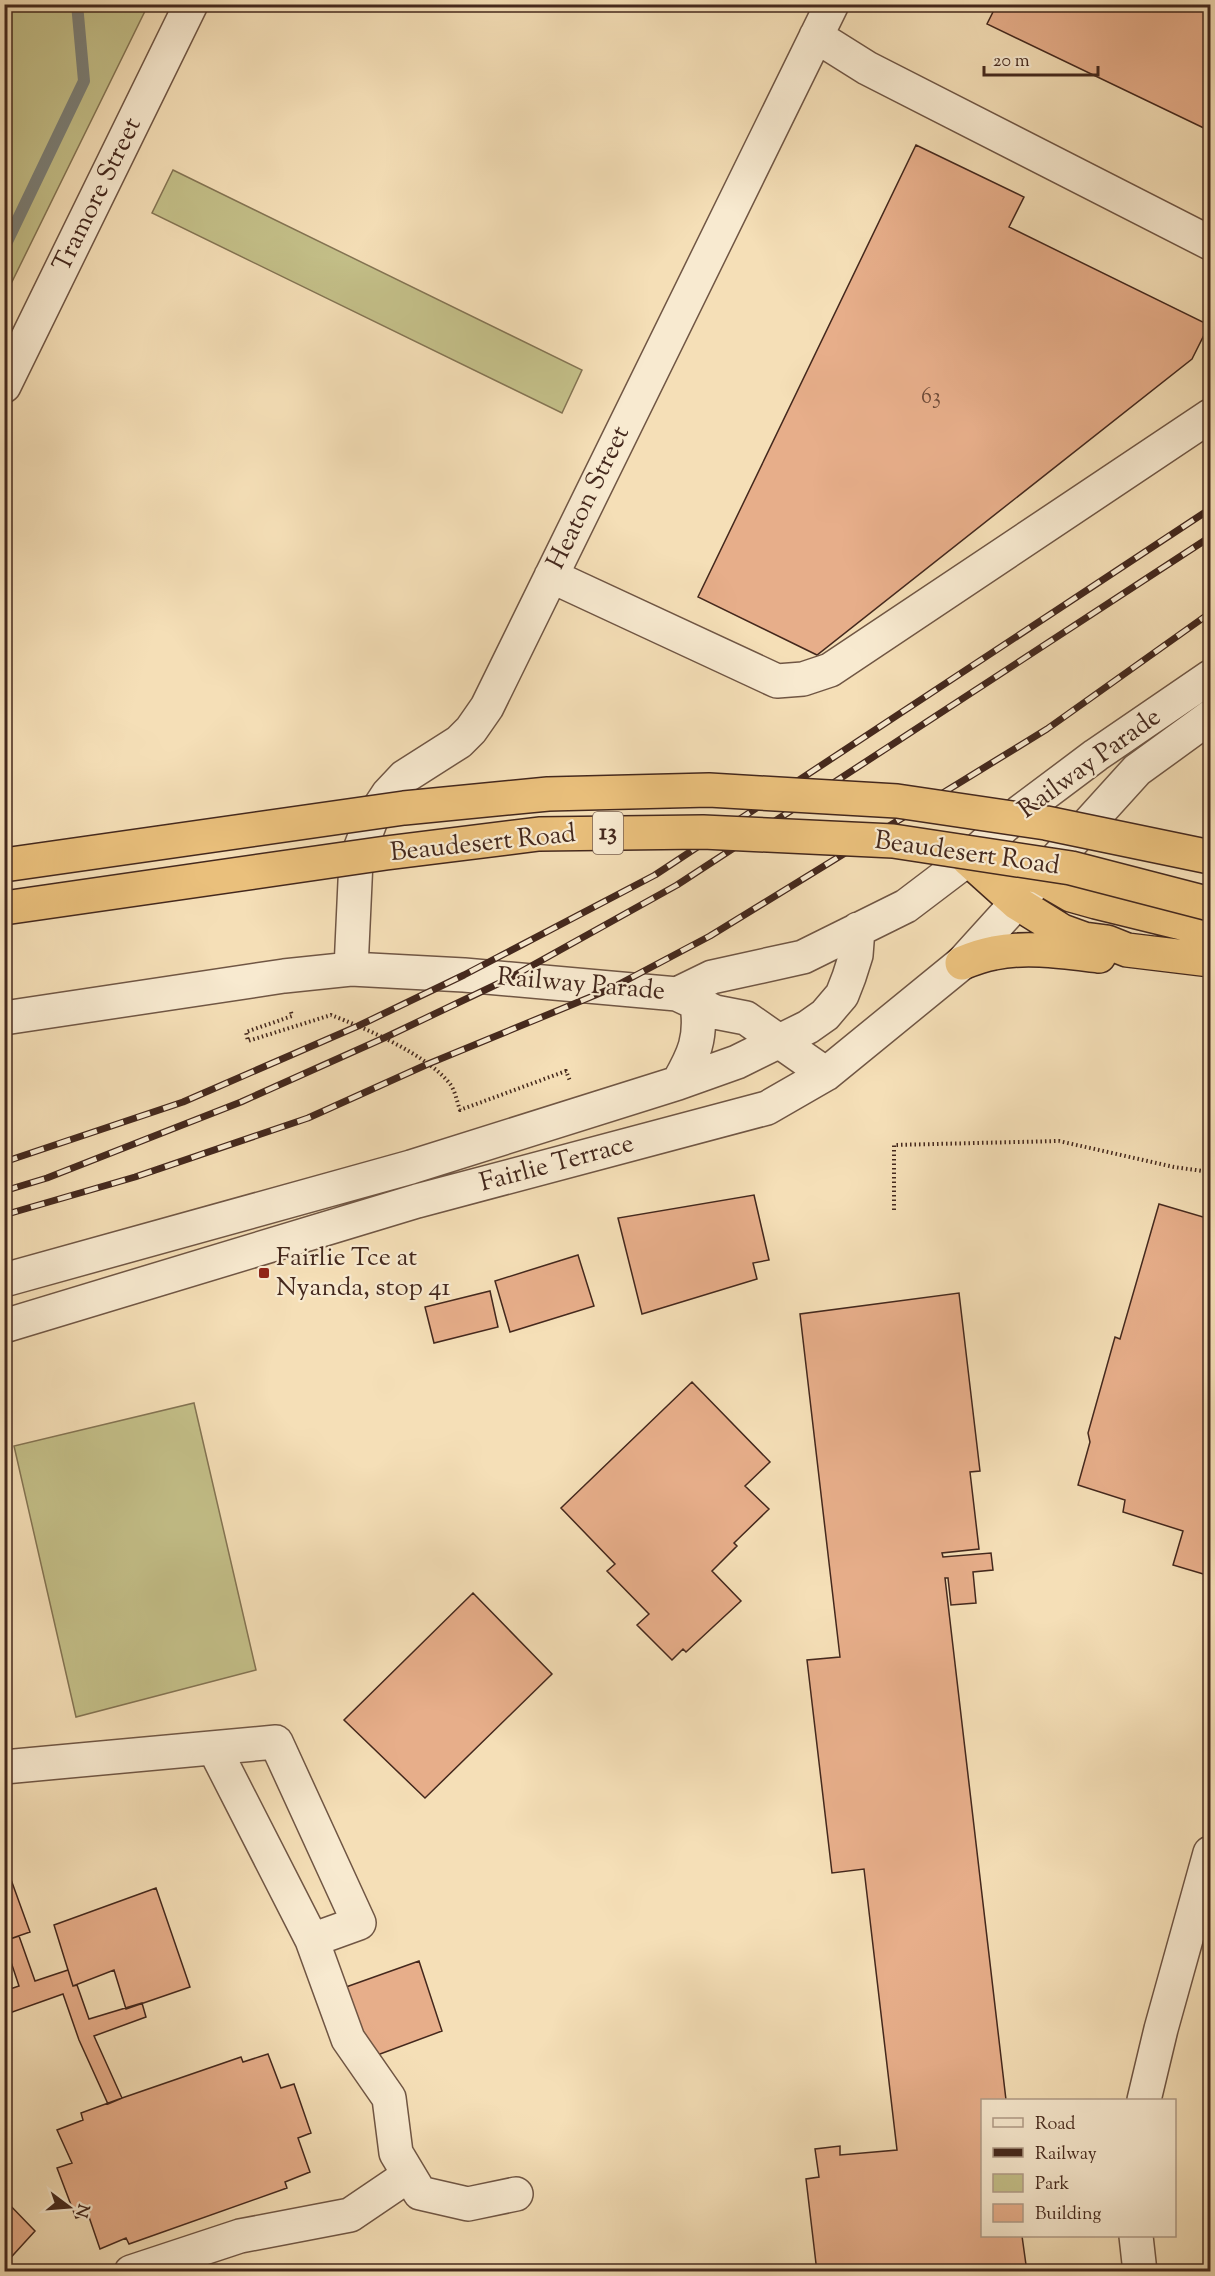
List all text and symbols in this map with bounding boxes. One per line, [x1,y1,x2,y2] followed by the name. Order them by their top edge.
[984,39,1098,77] scale bar
[993,49,1030,75] text: 20 m
[45,111,151,278] street label: Tramore Street
[921,382,941,414] house number: 63
[538,420,640,576] street label: Heaton Street
[1011,700,1169,828] street label: Railway Parade
[593,812,623,854] road number: 13
[388,816,578,872] street label: Beaudesert Road
[872,823,1062,885] street label: Beaudesert Road
[495,959,667,1011] street label: Railway Parade
[476,1126,638,1202] street label: Fairlie Terrace
[276,1240,451,1307] place label: Fairlie Tce at Nyanda, stop 41
[257,1266,271,1280] marker: Fairlie Tce at Nyanda, stop 41
[981,2099,1176,2237] legend
[1035,2112,1075,2138] text: Road
[1035,2142,1097,2168] text: Railway
[1035,2172,1070,2198] text: Park
[39,2177,99,2237] north arrow
[68,2201,94,2220] text: N
[1035,2202,1101,2228] text: Building

